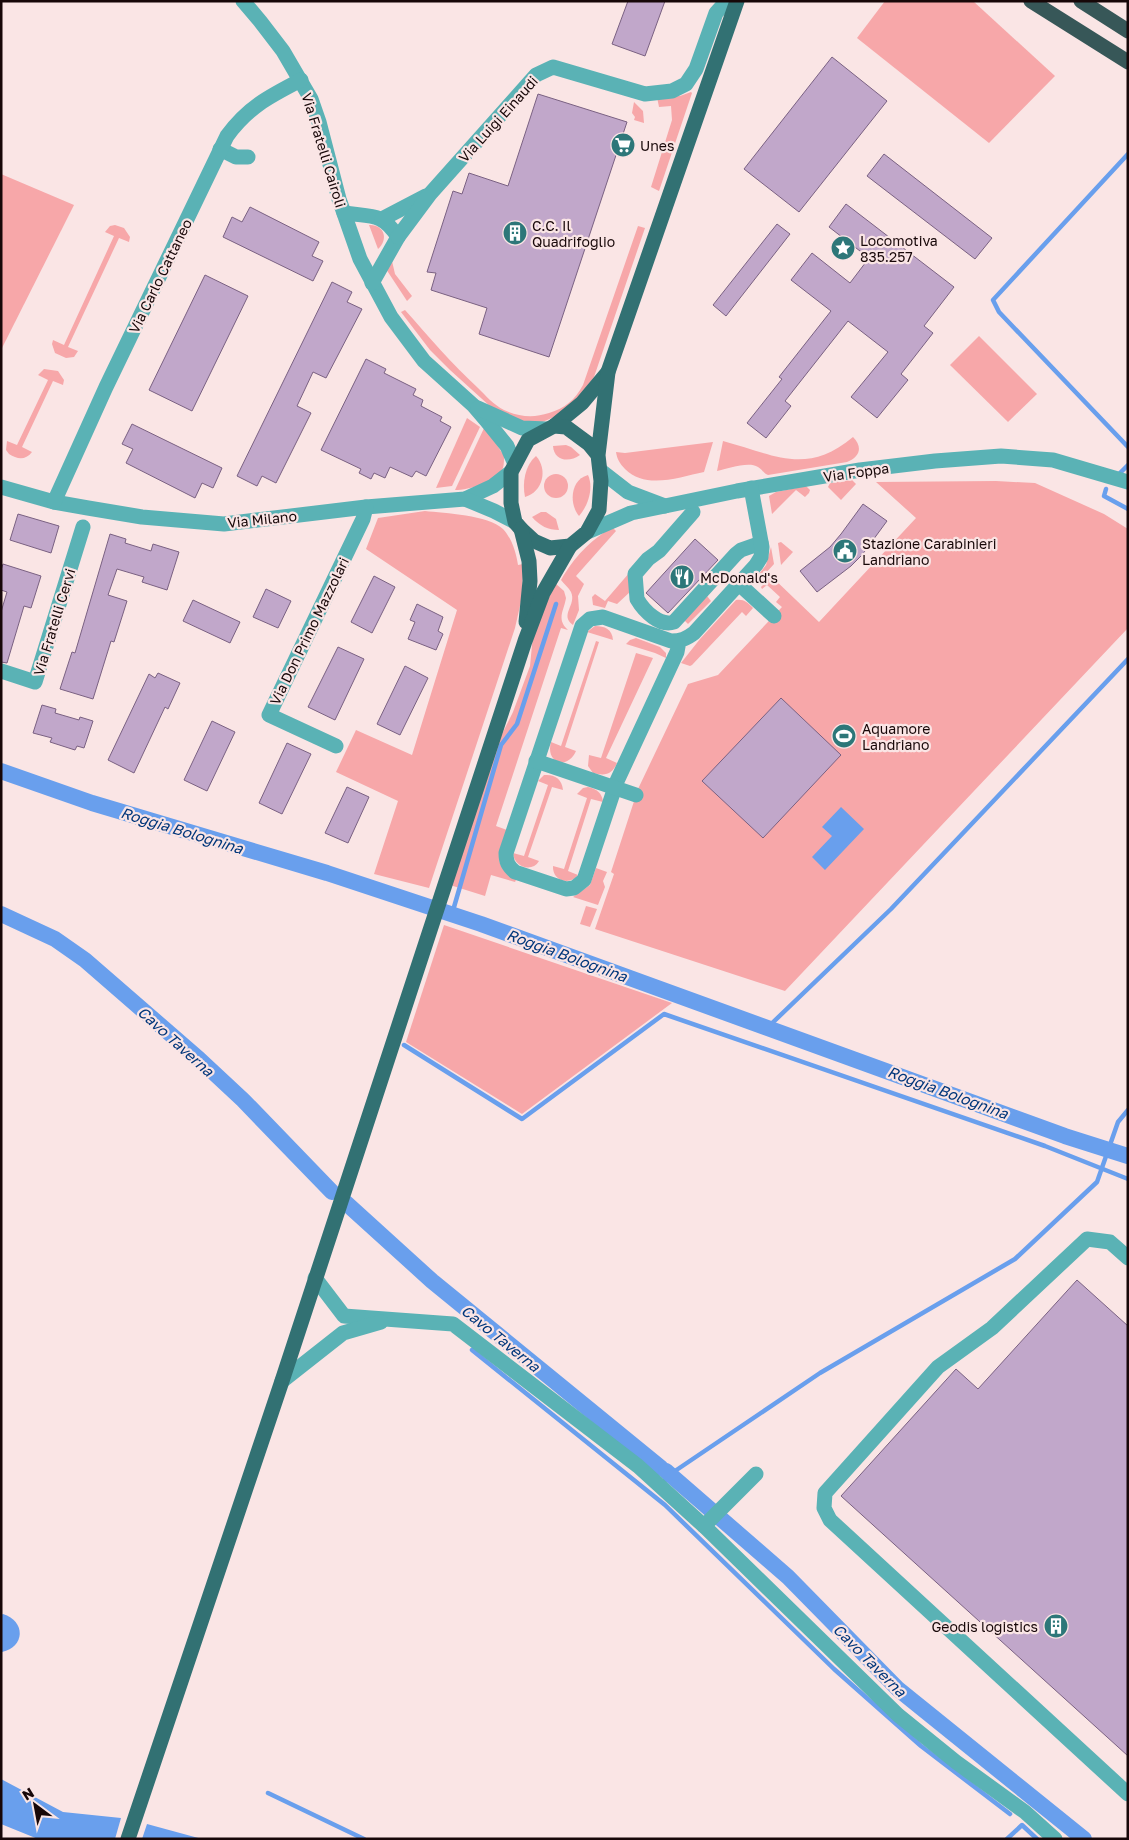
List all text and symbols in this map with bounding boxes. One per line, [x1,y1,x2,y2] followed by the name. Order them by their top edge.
[455,72,541,166] street label: Via Luigi Einaudi
[298,91,350,209] street label: Via Fratelli Cairoli
[610,132,636,158] supermarket icon: Unes
[640,137,674,154] place label: Unes
[125,216,195,336] street label: Via Carlo Cattaneo
[532,217,615,250] place label: C.C. Il Quadrifoglio
[502,220,528,246] building icon: C.C. Il Quadrifoglio
[860,232,938,265] place label: Locomotiva 835.257
[830,235,856,261] place icon: Locomotiva 835.257
[822,459,890,485] street label: Via Foppa
[226,507,298,531] street label: Via Milano
[862,535,996,568] place label: Stazione Carabinieri Landriano
[832,538,858,564] public building icon: Stazione Carabinieri Landriano
[266,555,352,707] street label: Via Don Primo Mazzolari
[669,564,695,590] restaurant icon: McDonald's
[30,566,78,678] street label: Via Fratelli Cervi
[700,569,778,586] place label: McDonald's
[862,720,930,753] place label: Aquamore Landriano
[831,723,857,749] sports icon: Aquamore Landriano
[119,803,246,858] water label: Roggia Bolognina
[504,925,630,986] water label: Roggia Bolognina
[134,1002,218,1080] water label: Cavo Taverna
[885,1062,1011,1123] water label: Roggia Bolognina
[458,1301,544,1375] water label: Cavo Taverna
[1043,1613,1069,1639] building icon: Geodis logistics
[931,1618,1038,1635] place label: Geodis logistics
[830,1620,911,1701] water label: Cavo Taverna
[10,1780,60,1830] north arrow
[19,1784,37,1804] text: N

